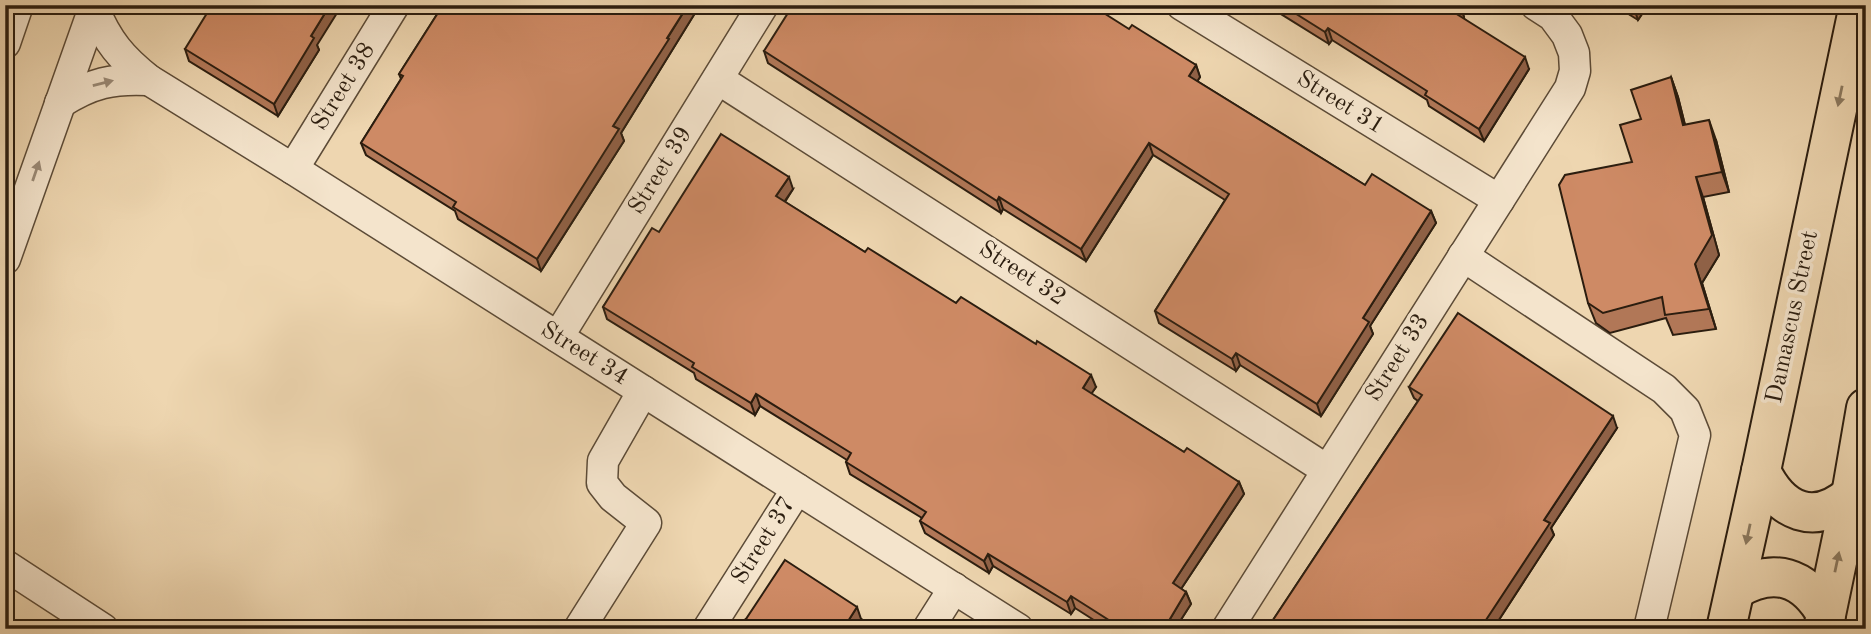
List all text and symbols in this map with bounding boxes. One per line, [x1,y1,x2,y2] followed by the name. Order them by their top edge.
[308,39,380,135] street label: Street 38
[1292,67,1388,139] street label: Street 31
[92,77,114,88] one-way arrow
[1834,85,1845,107] one-way arrow
[625,123,697,219] street label: Street 39
[31,161,42,182] one-way arrow
[1763,228,1823,406] street label: Damascus Street
[974,237,1070,311] street label: Street 32
[1362,310,1434,406] street label: Street 33
[536,318,632,390] street label: Street 34
[728,493,800,589] street label: Street 37
[1742,524,1753,546] one-way arrow
[1831,551,1842,573] one-way arrow

